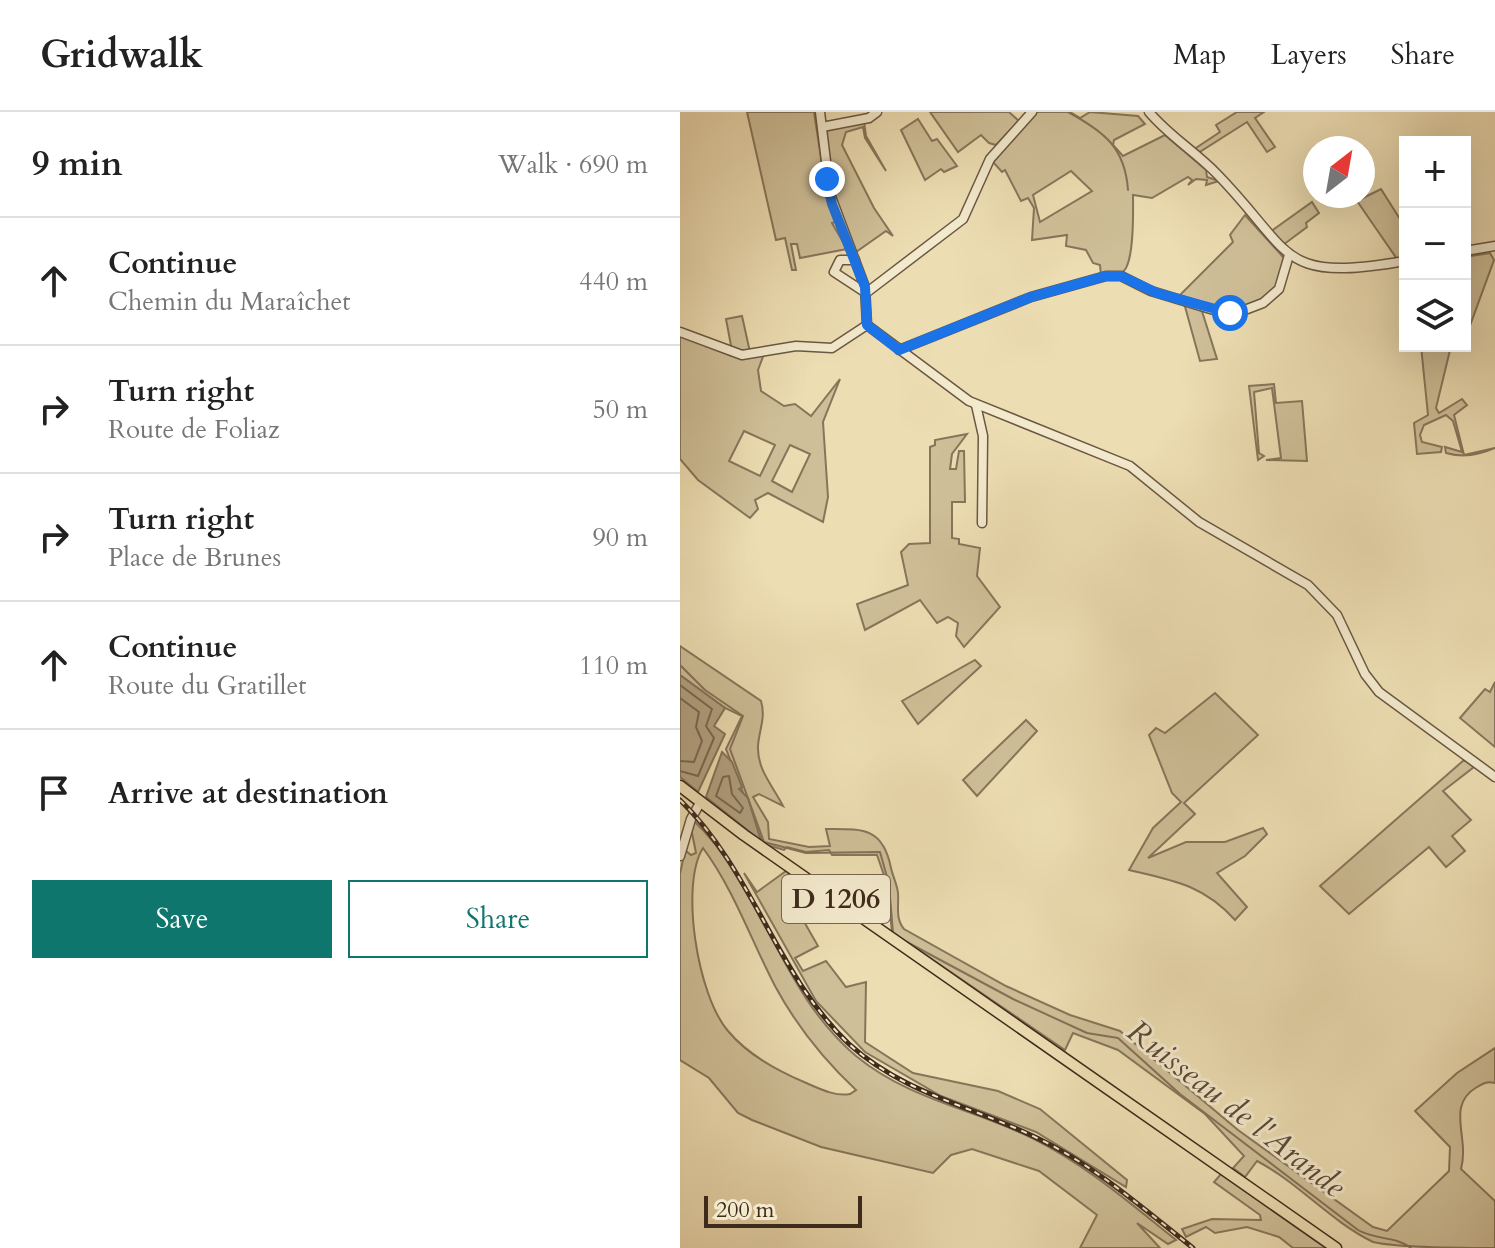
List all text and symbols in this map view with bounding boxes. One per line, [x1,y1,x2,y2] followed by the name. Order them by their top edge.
[40,29,203,81] text: Gridwalk
[1173,36,1226,74] text: Map
[1270,36,1347,74] text: Layers
[1391,36,1455,74] text: Share
[1303,136,1375,208] north arrow
[1399,136,1471,352] map controls
[1399,136,1471,208] button: +
[32,141,123,187] text: 9 min
[498,147,648,182] text: Walk · 690 m
[809,161,845,197] route end
[1399,208,1471,280] button: −
[108,243,237,284] text: Continue
[32,259,76,303] icon: ahead
[579,264,648,299] text: 440 m
[1399,280,1471,352] button: layers
[108,284,350,319] text: Chemin du Maraîchet
[1212,295,1248,331] route start
[108,371,254,412] text: Turn right
[32,387,76,431] icon: right
[592,392,648,427] text: 50 m
[108,412,280,447] text: Route de Foliaz
[108,499,254,540] text: Turn right
[32,515,76,559] icon: right
[592,520,648,555] text: 90 m
[108,540,281,575] text: Place de Brunes
[108,627,237,668] text: Continue
[32,643,76,687] icon: ahead
[579,648,648,683] text: 110 m
[108,668,307,703] text: Route du Gratillet
[32,771,76,815] icon: arrive
[108,773,388,814] text: Arrive at destination
[782,875,890,923] road number: D 1206
[32,880,332,958] button: Save
[348,880,648,958] button: Share
[1118,1010,1355,1209] water label: Ruisseau de l'Arande
[704,1192,862,1228] scale bar
[716,1195,774,1225] text: 200 m

